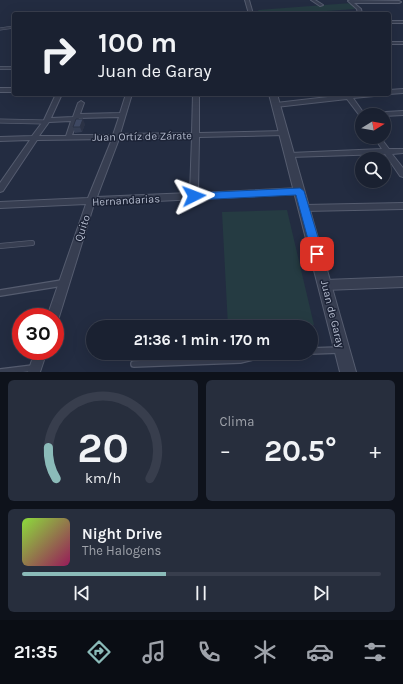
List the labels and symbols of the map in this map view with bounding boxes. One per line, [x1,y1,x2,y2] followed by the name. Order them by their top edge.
[355,108,391,144] north arrow
[92,129,192,144] street label: Juan Ortíz de Zárate
[173,175,215,217] position arrow
[92,192,161,209] street label: Hernandarias
[72,213,93,243] street label: Quito
[300,237,334,271] pin
[318,279,347,349] street label: Juan de Garay
[12,308,64,360] speed limit sign: 30

